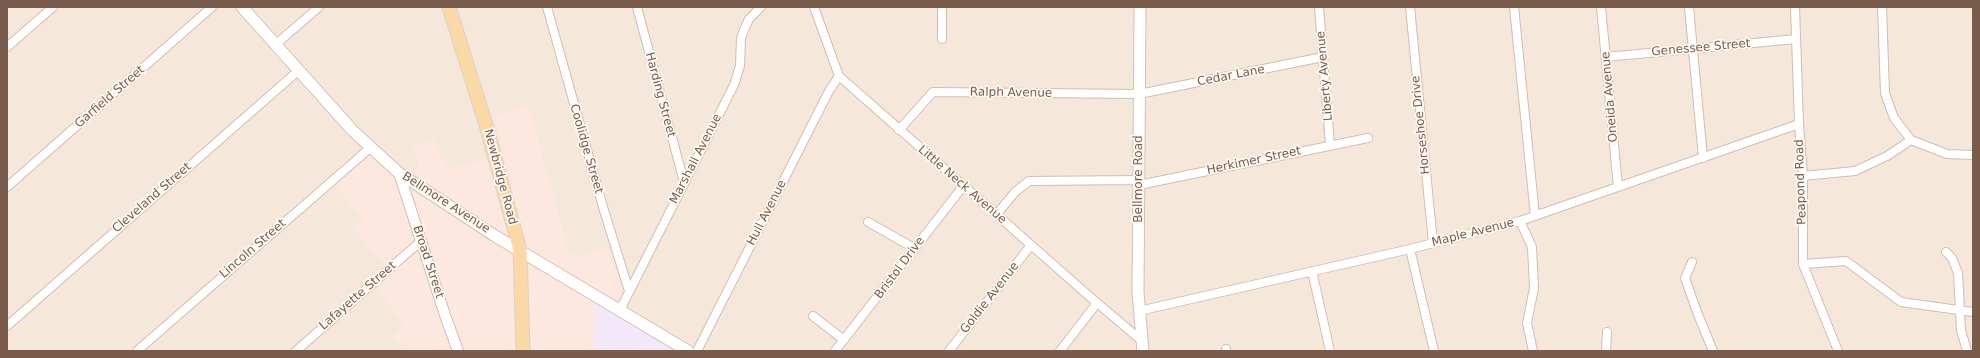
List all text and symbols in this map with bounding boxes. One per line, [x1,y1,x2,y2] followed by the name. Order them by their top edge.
[1314,30,1336,122] street label: Liberty Avenue
[1651,37,1751,59] street label: Genessee Street
[642,51,678,139] street label: Harding Street
[1599,51,1621,143] street label: Oneida Avenue
[1196,62,1266,90] street label: Cedar Lane
[72,63,148,131] street label: Garfield Street
[1409,75,1433,175] street label: Horseshoe Drive
[970,85,1052,101] street label: Ralph Avenue
[566,102,606,196] street label: Coolidge Street
[667,112,725,206] street label: Marshall Avenue
[480,128,520,226] street label: Newbridge Road
[1132,135,1146,223] street label: Bellmore Road
[1792,139,1810,225] street label: Peapond Road
[915,143,1009,227] street label: Little Neck Avenue
[1206,144,1302,178] street label: Herkimer Street
[110,160,194,236] street label: Cleveland Street
[399,169,493,237] street label: Bellmore Avenue
[744,178,790,248] street label: Hull Avenue
[217,216,289,282] street label: Lincoln Street
[1430,216,1516,250] street label: Maple Avenue
[409,224,447,300] street label: Broad Street
[872,234,928,302] street label: Bristol Drive
[317,259,399,333] street label: Lafayette Street
[958,259,1022,337] street label: Goldie Avenue

